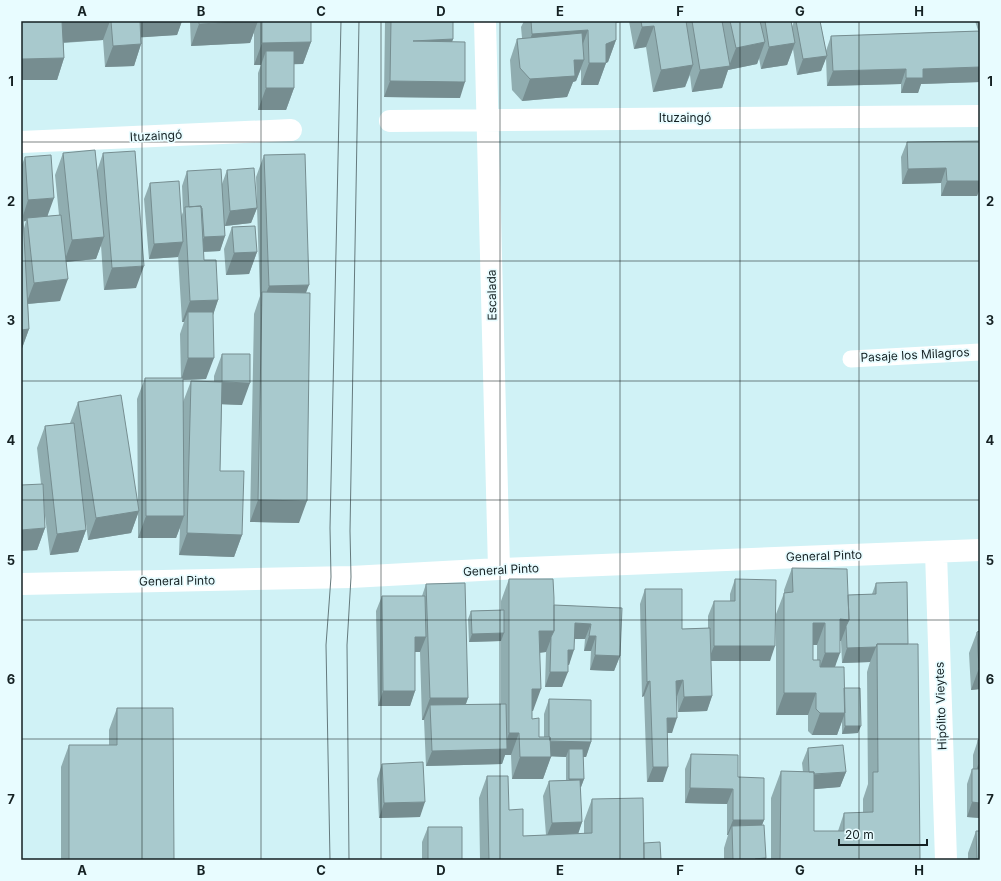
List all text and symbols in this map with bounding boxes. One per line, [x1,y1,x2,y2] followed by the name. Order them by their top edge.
[77,3,87,19] text: A
[197,3,206,19] text: B
[316,3,326,19] text: C
[436,3,446,19] text: D
[556,3,564,19] text: E
[676,3,684,19] text: F
[795,3,805,19] text: G
[914,3,924,19] text: H
[8,73,14,89] text: 1
[987,73,993,89] text: 1
[659,110,711,125] street label: Ituzaingó
[129,127,183,144] street label: Ituzaingó
[7,193,15,209] text: 2
[986,193,994,209] text: 2
[484,269,499,321] street label: Escalada
[7,312,15,328] text: 3
[986,312,994,328] text: 3
[860,344,970,365] street label: Pasaje los Milagros
[7,432,16,448] text: 4
[986,432,995,448] text: 4
[786,547,862,564] street label: General Pinto
[7,552,15,568] text: 5
[986,552,994,568] text: 5
[463,560,539,579] street label: General Pinto
[139,572,215,589] street label: General Pinto
[931,661,950,751] street label: Hipólito Vieytes
[7,671,15,687] text: 6
[986,671,994,687] text: 6
[7,791,15,807] text: 7
[986,791,994,807] text: 7
[839,821,927,847] scale bar
[845,827,874,842] text: 20 m
[77,862,87,878] text: A
[197,862,206,878] text: B
[316,862,326,878] text: C
[436,862,446,878] text: D
[556,862,564,878] text: E
[676,862,684,878] text: F
[795,862,805,878] text: G
[914,862,924,878] text: H

